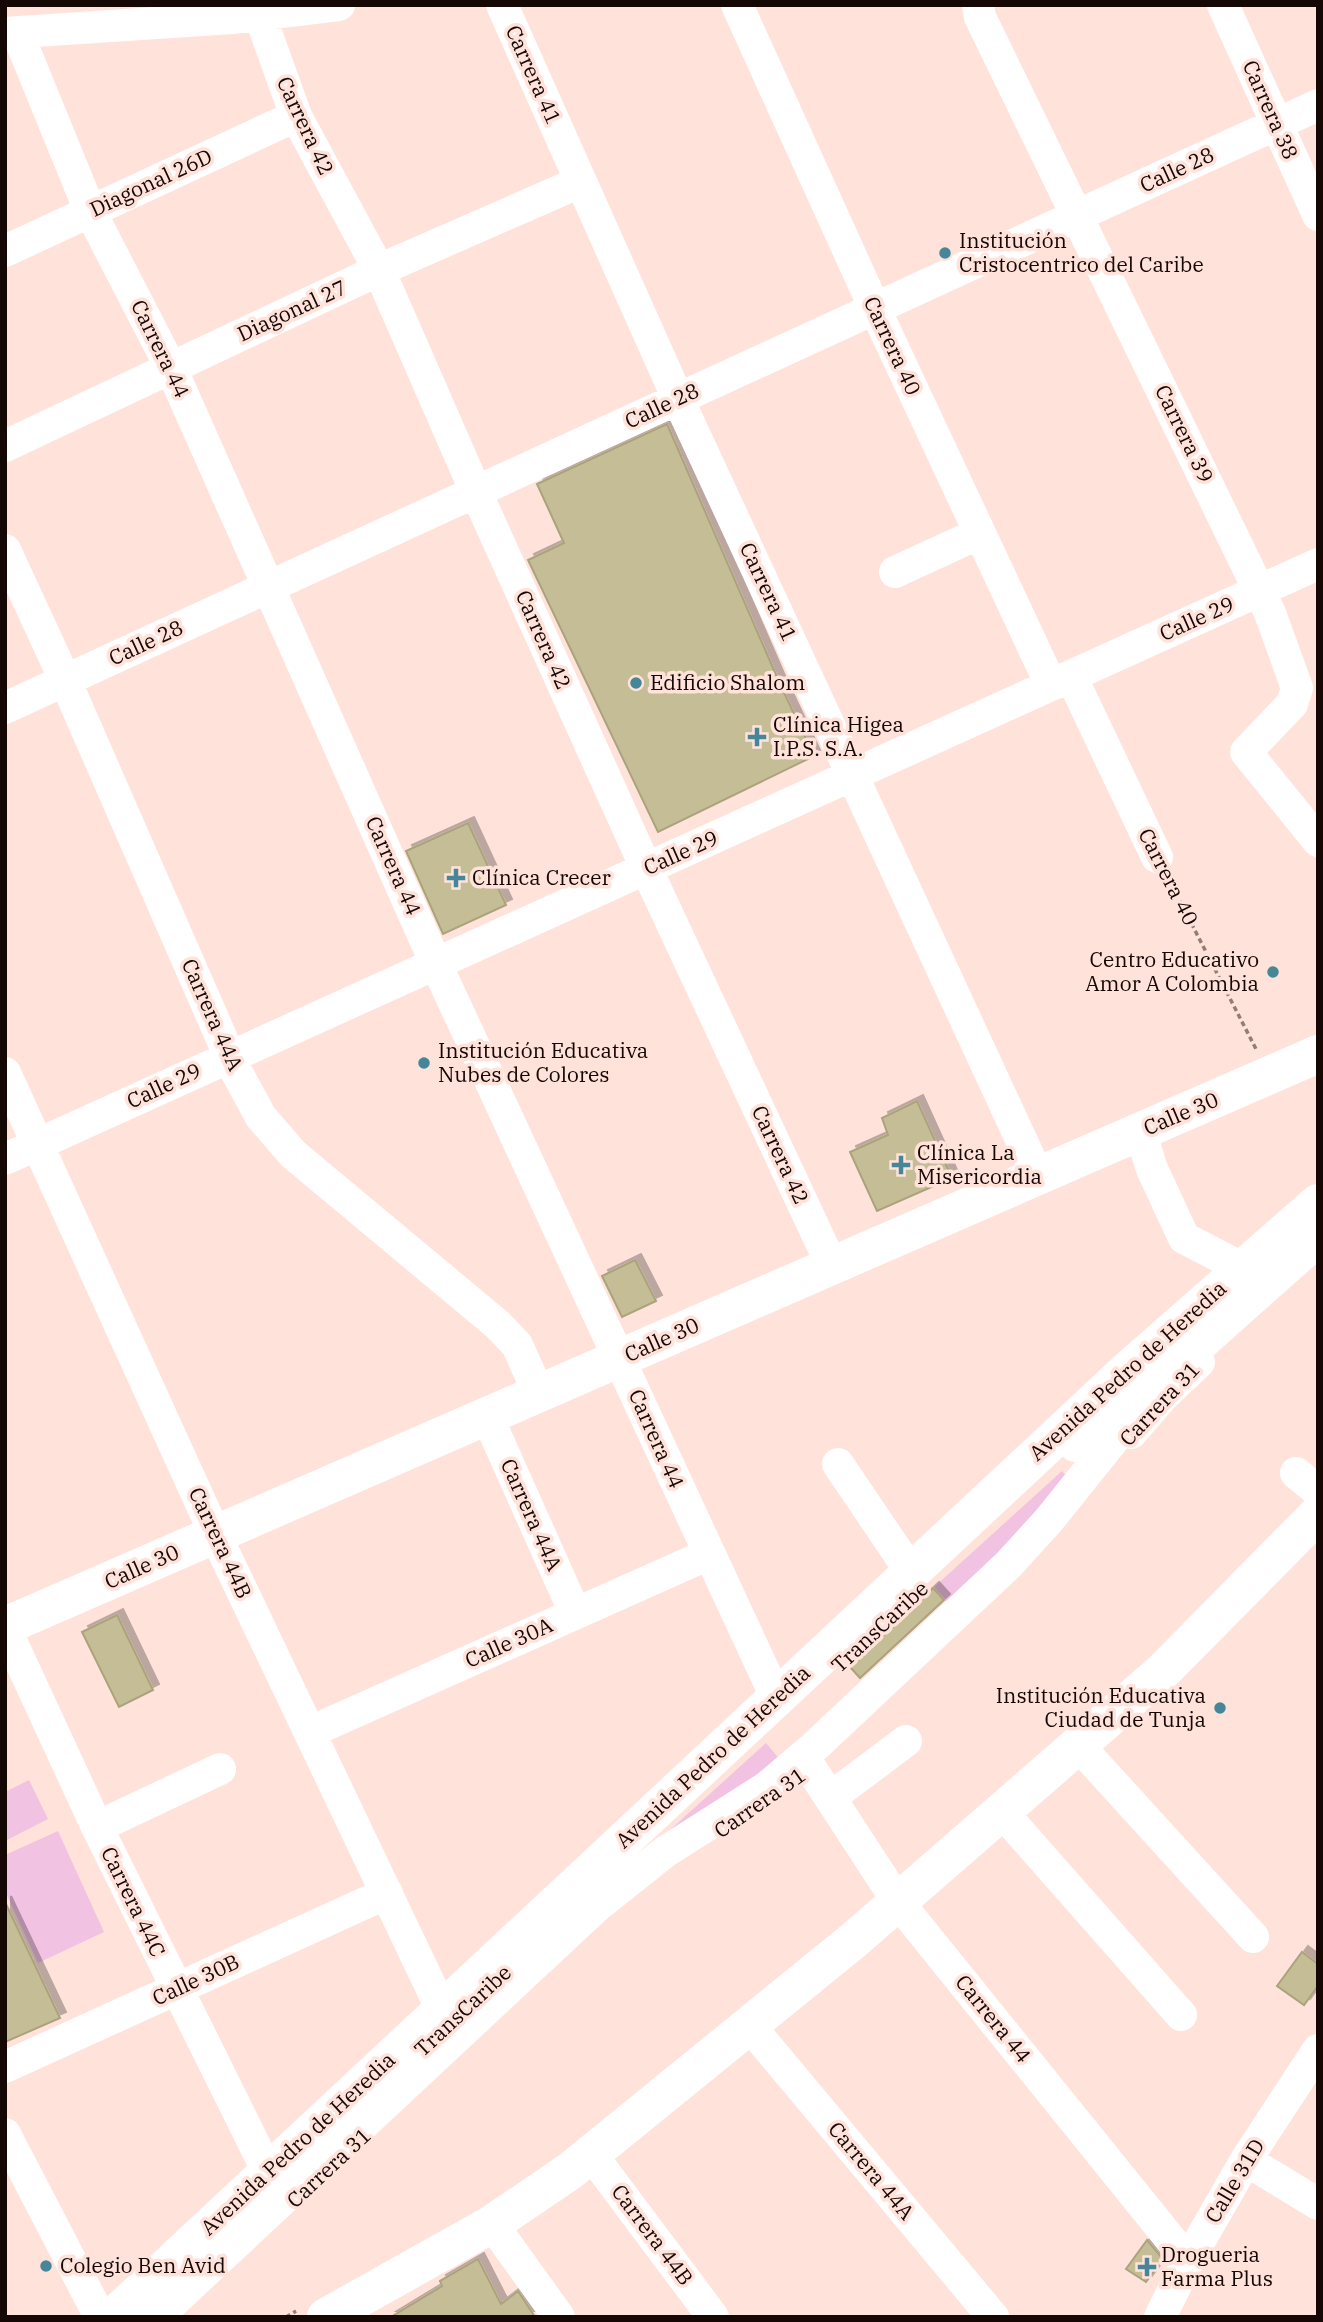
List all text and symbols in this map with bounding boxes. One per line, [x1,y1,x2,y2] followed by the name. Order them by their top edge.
[500,21,568,129] street label: Carrera 41
[1237,56,1305,164] street label: Carrera 38
[271,72,341,179] street label: Carrera 42
[1135,140,1218,198] street label: Calle 28
[85,142,216,223] street label: Diagonal 26D
[959,226,1204,278] place label: Institución Cristocentrico del Caribe
[937,245,953,261] marker: Institución Cristocentrico del Caribe
[233,273,351,348] street label: Diagonal 27
[858,292,928,399] street label: Carrera 40
[125,295,197,402] street label: Carrera 44
[620,376,703,434] street label: Calle 28
[1149,380,1221,487] street label: Carrera 39
[734,538,804,645] street label: Carrera 41
[510,586,578,694] street label: Carrera 42
[1155,589,1238,647] street label: Calle 29
[104,613,187,671] street label: Calle 28
[650,668,805,696] place label: Edificio Shalom
[628,675,644,691] marker: Edificio Shalom
[773,710,904,762] place label: Clínica Higea I.P.S. S.A.
[747,727,767,747] marker: Clínica Higea I.P.S. S.A.
[360,812,428,920] street label: Carrera 44
[639,823,722,881] street label: Calle 29
[1132,823,1205,930] street label: Carrera 40
[472,863,611,891] place label: Clínica Crecer
[446,868,466,888] marker: Clínica Crecer
[1085,945,1259,997] place label: Centro Educativo Amor A Colombia
[176,954,250,1076] street label: Carrera 44A
[1265,964,1281,980] marker: Centro Educativo Amor A Colombia
[438,1036,648,1088] place label: Institución Educativa Nubes de Colores
[416,1055,432,1071] marker: Institución Educativa Nubes de Colores
[122,1056,205,1114] street label: Calle 29
[1139,1085,1222,1141] street label: Calle 30
[746,1101,816,1208] street label: Carrera 42
[917,1138,1042,1190] place label: Clínica La Misericordia
[891,1155,911,1175] marker: Clínica La Misericordia
[1023,1274,1232,1466] street label: Avenida Pedro de Heredia
[620,1310,703,1368] street label: Calle 30
[1113,1355,1206,1451] street label: Carrera 31
[623,1385,691,1493] street label: Carrera 44
[495,1454,569,1576] street label: Carrera 44A
[183,1482,259,1603] street label: Carrera 44B
[100,1537,183,1595] street label: Calle 30
[825,1574,934,1678] street label: TransCaribe
[460,1610,557,1674] street label: Calle 30A
[609,1659,816,1854] street label: Avenida Pedro de Heredia
[996,1681,1206,1733] place label: Institución Educativa Ciudad de Tunja
[1212,1700,1228,1716] marker: Institución Educativa Ciudad de Tunja
[708,1760,811,1844] street label: Carrera 31
[95,1842,173,1961] street label: Carrera 44C
[148,1947,244,2011] street label: Calle 30B
[408,1958,517,2062] street label: TransCaribe
[950,1969,1038,2068] street label: Carrera 44
[194,2046,401,2241] street label: Avenida Pedro de Heredia
[822,2115,921,2226] street label: Carrera 44A
[280,2121,376,2214] street label: Carrera 31
[1198,2133,1270,2228] street label: Calle 31D
[606,2178,700,2291] street label: Carrera 44B
[1161,2240,1273,2292] place label: Drogueria Farma Plus
[60,2251,226,2279] place label: Colegio Ben Avid
[38,2258,54,2274] marker: Colegio Ben Avid
[1139,2259,1155,2275] marker: Drogueria Farma Plus

